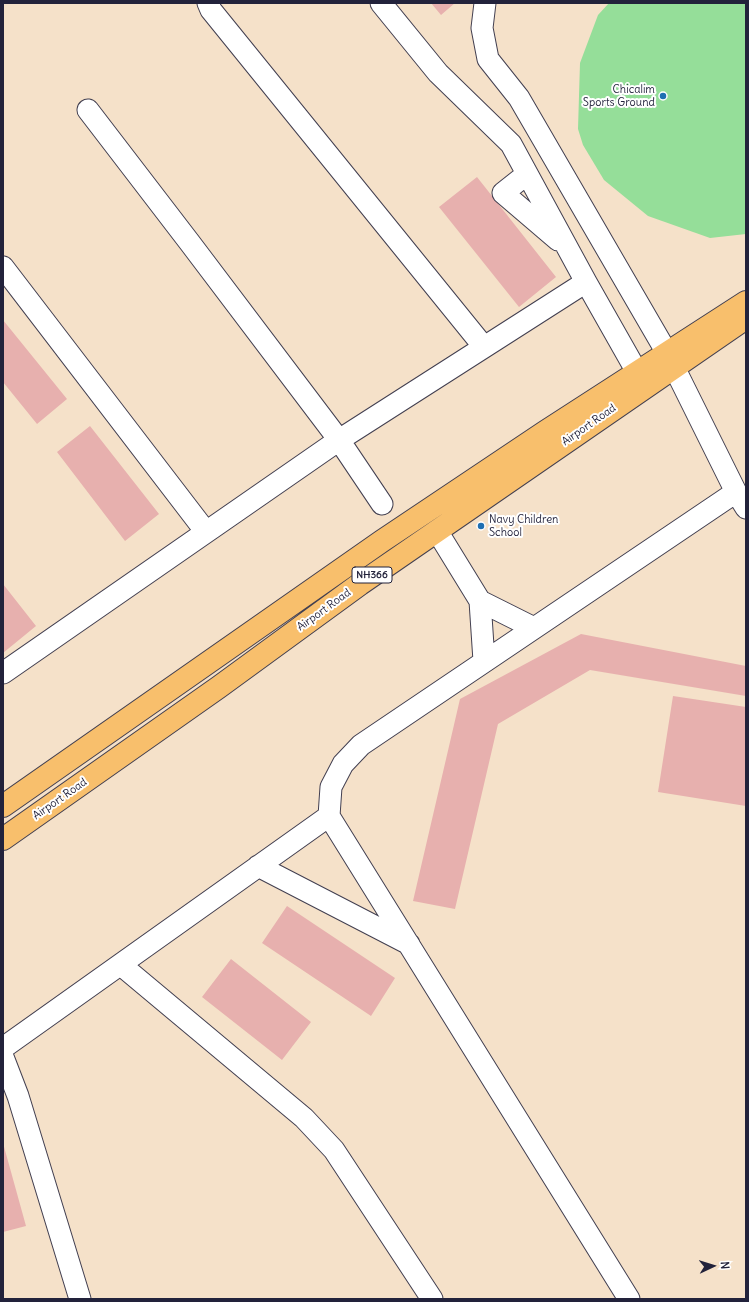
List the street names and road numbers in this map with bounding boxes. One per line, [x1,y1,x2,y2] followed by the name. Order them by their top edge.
[559,402,619,448] street label: Airport Road
[352,567,392,583] road number: NH366
[295,586,353,634] street label: Airport Road
[30,776,90,822] street label: Airport Road

